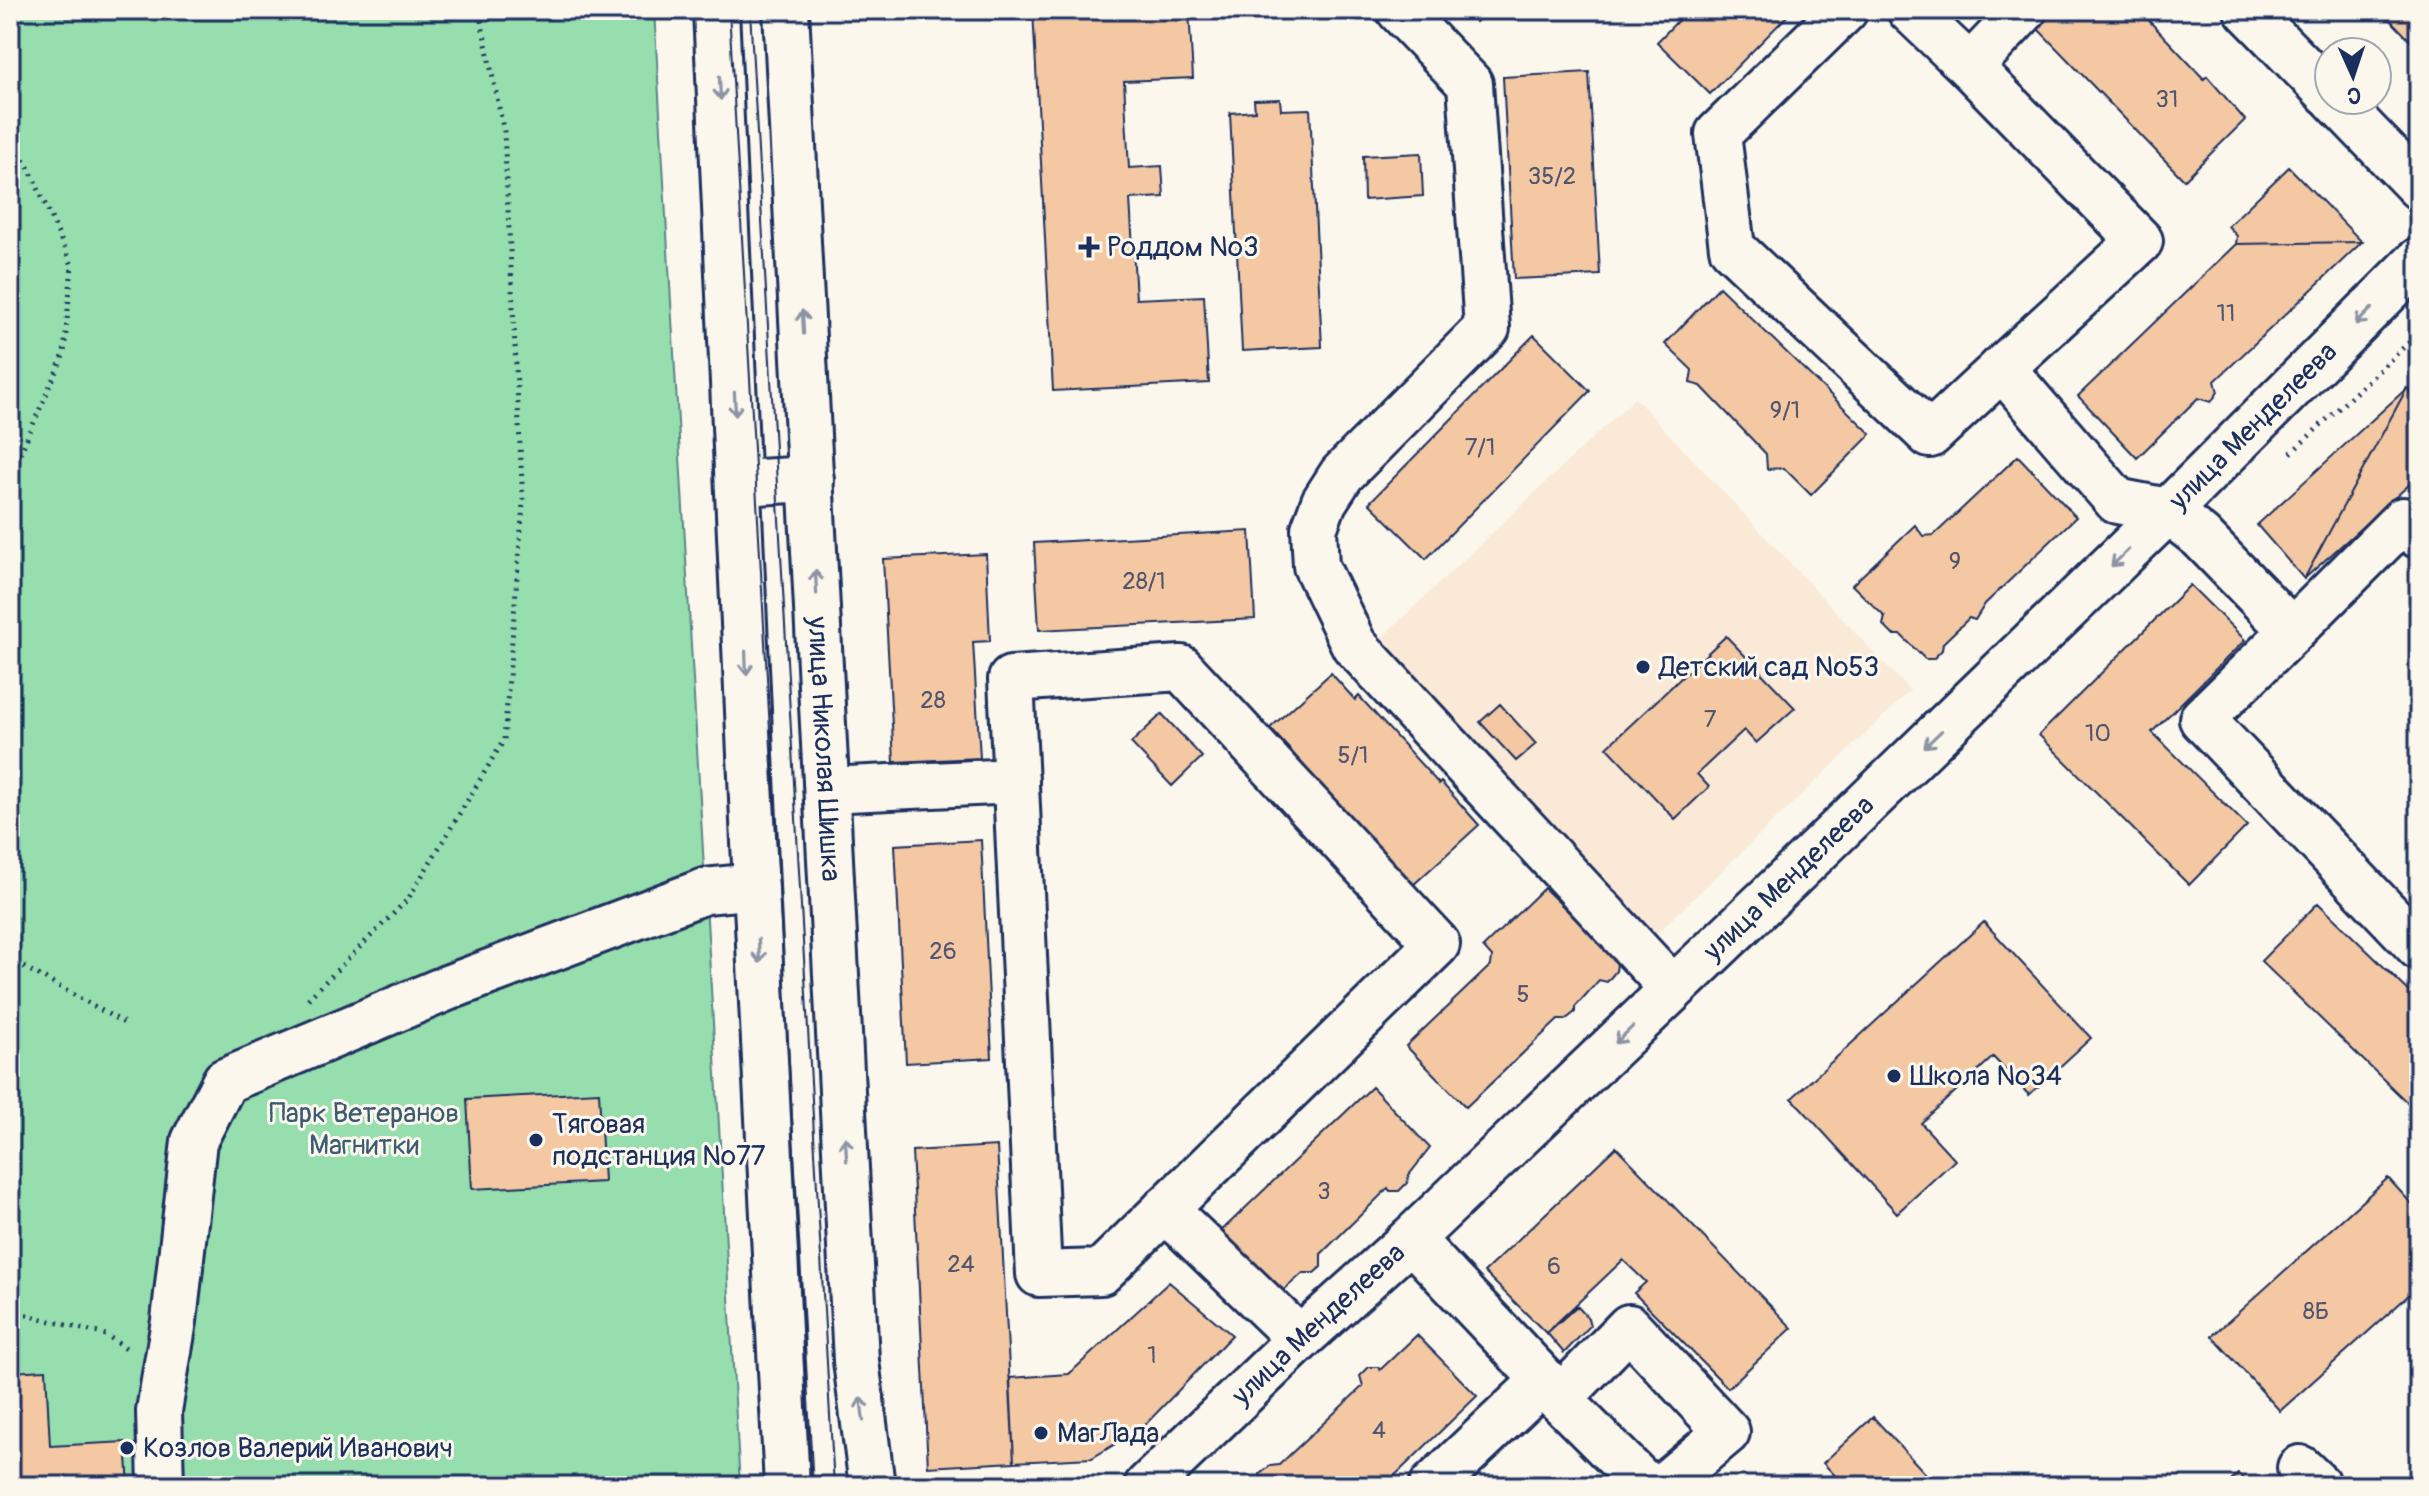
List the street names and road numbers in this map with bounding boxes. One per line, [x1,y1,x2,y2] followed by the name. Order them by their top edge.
[2161,335,2344,518] street label: улица Менделеева
[800,615,849,882] street label: улица Николая Шишка
[1695,788,1881,969] street label: улица Менделеева
[1224,1235,1412,1413] street label: улица Менделеева

